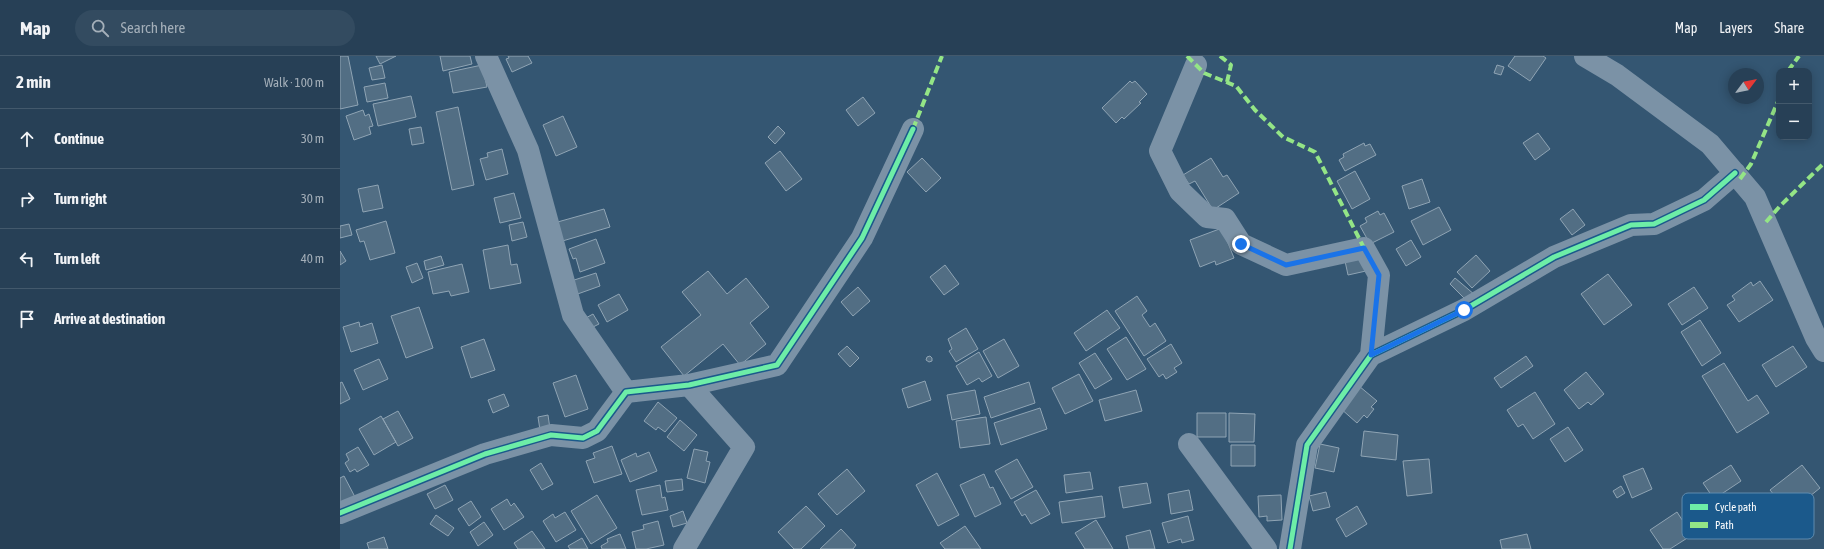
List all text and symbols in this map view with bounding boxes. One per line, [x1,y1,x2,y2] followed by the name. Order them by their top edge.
[75,10,355,46] search box
[20,17,51,39] text: Map
[89,17,111,39] icon: search
[121,19,185,36] text: Search here
[1675,20,1697,36] text: Map
[1719,20,1752,36] text: Layers
[1774,20,1804,36] text: Share
[1728,68,1764,104] north arrow
[1776,68,1812,140] map controls
[1776,68,1812,104] button: +
[16,72,51,92] text: 2 min
[264,75,324,90] text: Walk · 100 m
[1776,104,1812,140] button: −
[16,128,38,150] icon: ahead
[54,130,104,147] text: Continue
[301,131,324,146] text: 30 m
[16,188,38,210] icon: right
[54,190,107,207] text: Turn right
[301,191,324,206] text: 30 m
[1232,235,1250,253] route end
[16,248,38,270] icon: left
[54,250,100,267] text: Turn left
[301,251,324,266] text: 40 m
[1455,301,1473,319] route start
[16,308,38,330] icon: arrive
[54,310,165,327] text: Arrive at destination
[1682,493,1814,539] legend
[1715,501,1757,513] text: Cycle path
[1715,519,1734,531] text: Path

